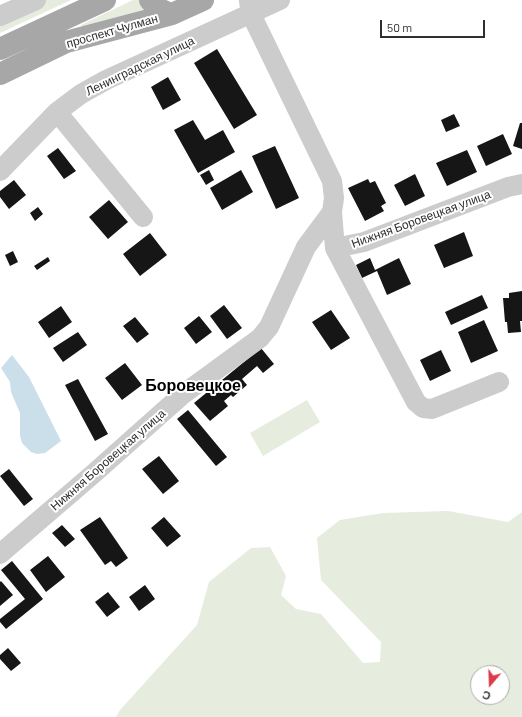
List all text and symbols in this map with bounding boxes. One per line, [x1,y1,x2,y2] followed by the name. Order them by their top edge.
[65,11,159,51] street label: проспект Чулман
[382,12,487,38] scale bar
[387,20,412,34] text: 50 m
[83,33,197,99] street label: Ленинградская улица
[349,187,493,251] street label: Нижняя Боровецкая улица
[145,376,241,396] district label: Боровецкое
[48,406,168,514] street label: Нижняя Боровецкая улица
[470,665,510,705] north arrow
[480,688,492,703] text: С

